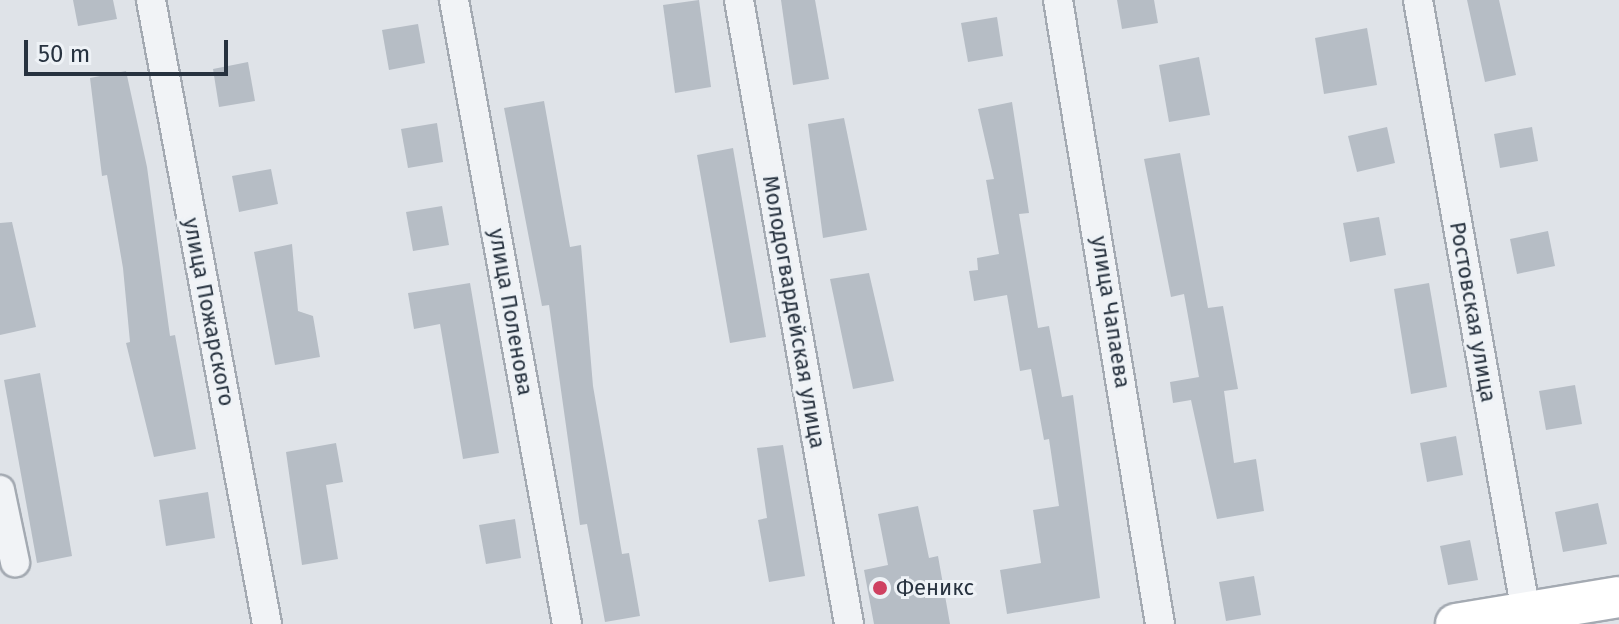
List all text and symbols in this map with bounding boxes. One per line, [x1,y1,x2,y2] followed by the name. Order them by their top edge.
[28,24,232,74] scale bar
[38,40,90,68] text: 50 m
[757,173,831,451] street label: Молодогвардейская улица
[178,216,240,408] street label: улица Пожарского
[1444,220,1502,404] street label: Ростовская улица
[483,226,539,398] street label: улица Поленова
[1086,234,1136,390] street label: улица Чапаева
[896,575,974,601] place label: Феникс
[871,579,889,597] marker: Феникс

